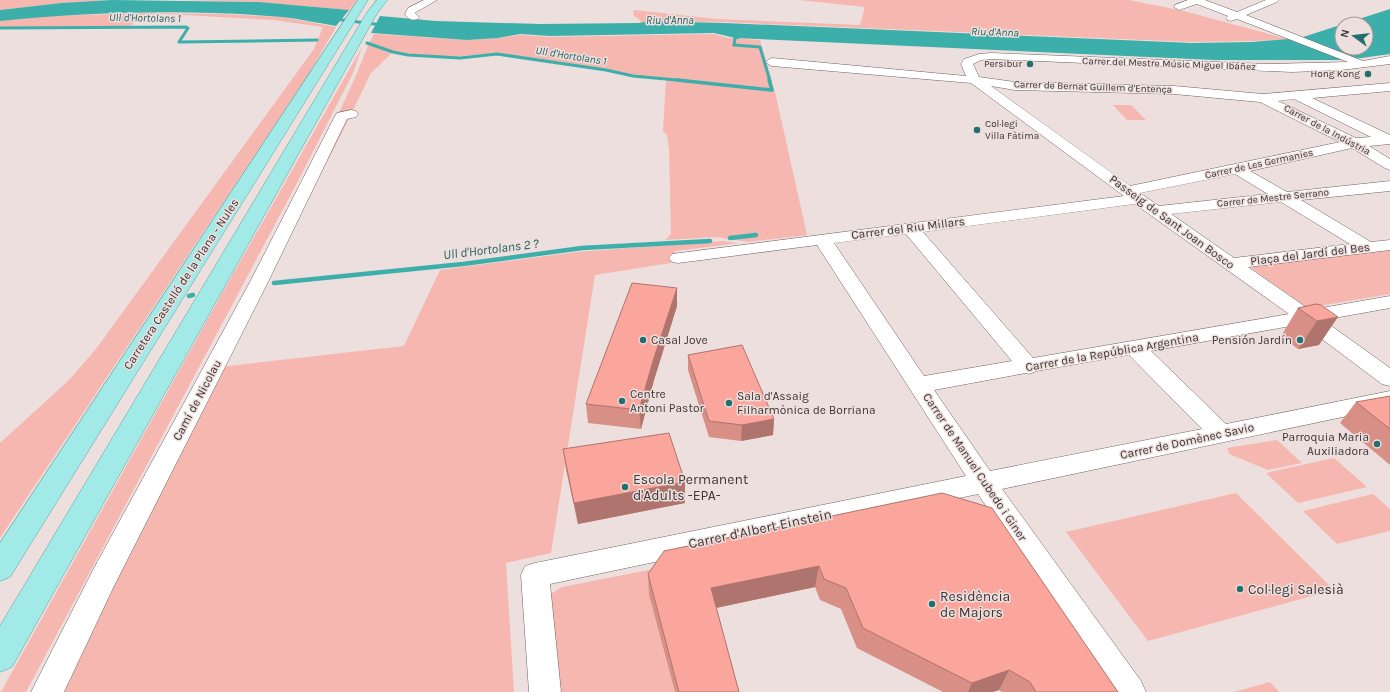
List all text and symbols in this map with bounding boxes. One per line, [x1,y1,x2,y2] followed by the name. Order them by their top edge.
[109,11,181,25] water label: Ull d'Hortolans 1
[646,14,694,27] water label: Riu d'Anna
[1334,16,1374,56] north arrow
[971,25,1020,39] water label: Riu d'Anna
[1338,28,1352,39] text: N
[535,44,607,68] water label: Ull d'Hortolans 1
[1082,55,1256,73] street label: Carrer del Mestre Músic Miguel Ibáñez
[984,58,1022,70] place label: Persibur
[1025,59,1035,69] marker: Persibur
[1311,68,1360,80] place label: Hong Kong
[1363,69,1373,79] marker: Hong Kong
[1014,78,1172,96] street label: Carrer de Bernat Guillem d'Entença
[1282,102,1372,158] street label: Carrer de la Indústria
[985,118,1039,142] place label: Col·legi Villa Fàtima
[972,125,982,135] marker: Col·legi Villa Fàtima
[1204,147,1314,181] street label: Carrer de Les Germanies
[1107,172,1237,272] street label: Passeig de Sant Joan Bosco
[1216,186,1330,210] street label: Carrer de Mestre Serrano
[120,196,242,372] street label: Carretera Castelló de la Plana - Nules
[850,214,966,242] street label: Carrer del Riu Millars
[442,236,540,262] water label: Ull d'Hortolans 2 ?
[1249,240,1371,268] street label: Plaça del Jardí del Bes
[1024,330,1200,374] street label: Carrer de la República Argentina
[651,333,708,347] place label: Casal Jove
[1212,333,1292,347] place label: Pensión Jardín
[638,335,648,345] marker: Casal Jove
[1295,335,1305,345] marker: Pensión Jardín
[170,357,224,443] street label: Camí de Nicolau
[630,387,704,415] place label: Centre Antoni Pastor
[737,389,876,417] place label: Sala d'Assaig Filharmònica de Borriana
[920,390,1030,544] street label: Carrer de Manuel Cubedo i Giner
[617,396,627,406] marker: Centre Antoni Pastor
[724,398,734,408] marker: Sala d'Assaig Filharmònica de Borriana
[1119,420,1255,462] street label: Carrer de Domènec Savio
[1282,430,1369,458] place label: Parroquia Maria Auxiliadora
[1372,439,1382,449] marker: Parroquia Maria Auxiliadora
[633,471,748,504] place label: Escola Permanent d'Adults -EPA-
[620,482,630,492] marker: Escola Permanent d'Adults -EPA-
[687,505,833,553] street label: Carrer d'Albert Einstein
[1248,581,1344,598] place label: Col·legi Salesià
[1235,584,1245,594] marker: Col·legi Salesià
[940,588,1010,621] place label: Residència de Majors
[927,599,937,609] marker: Residència de Majors

